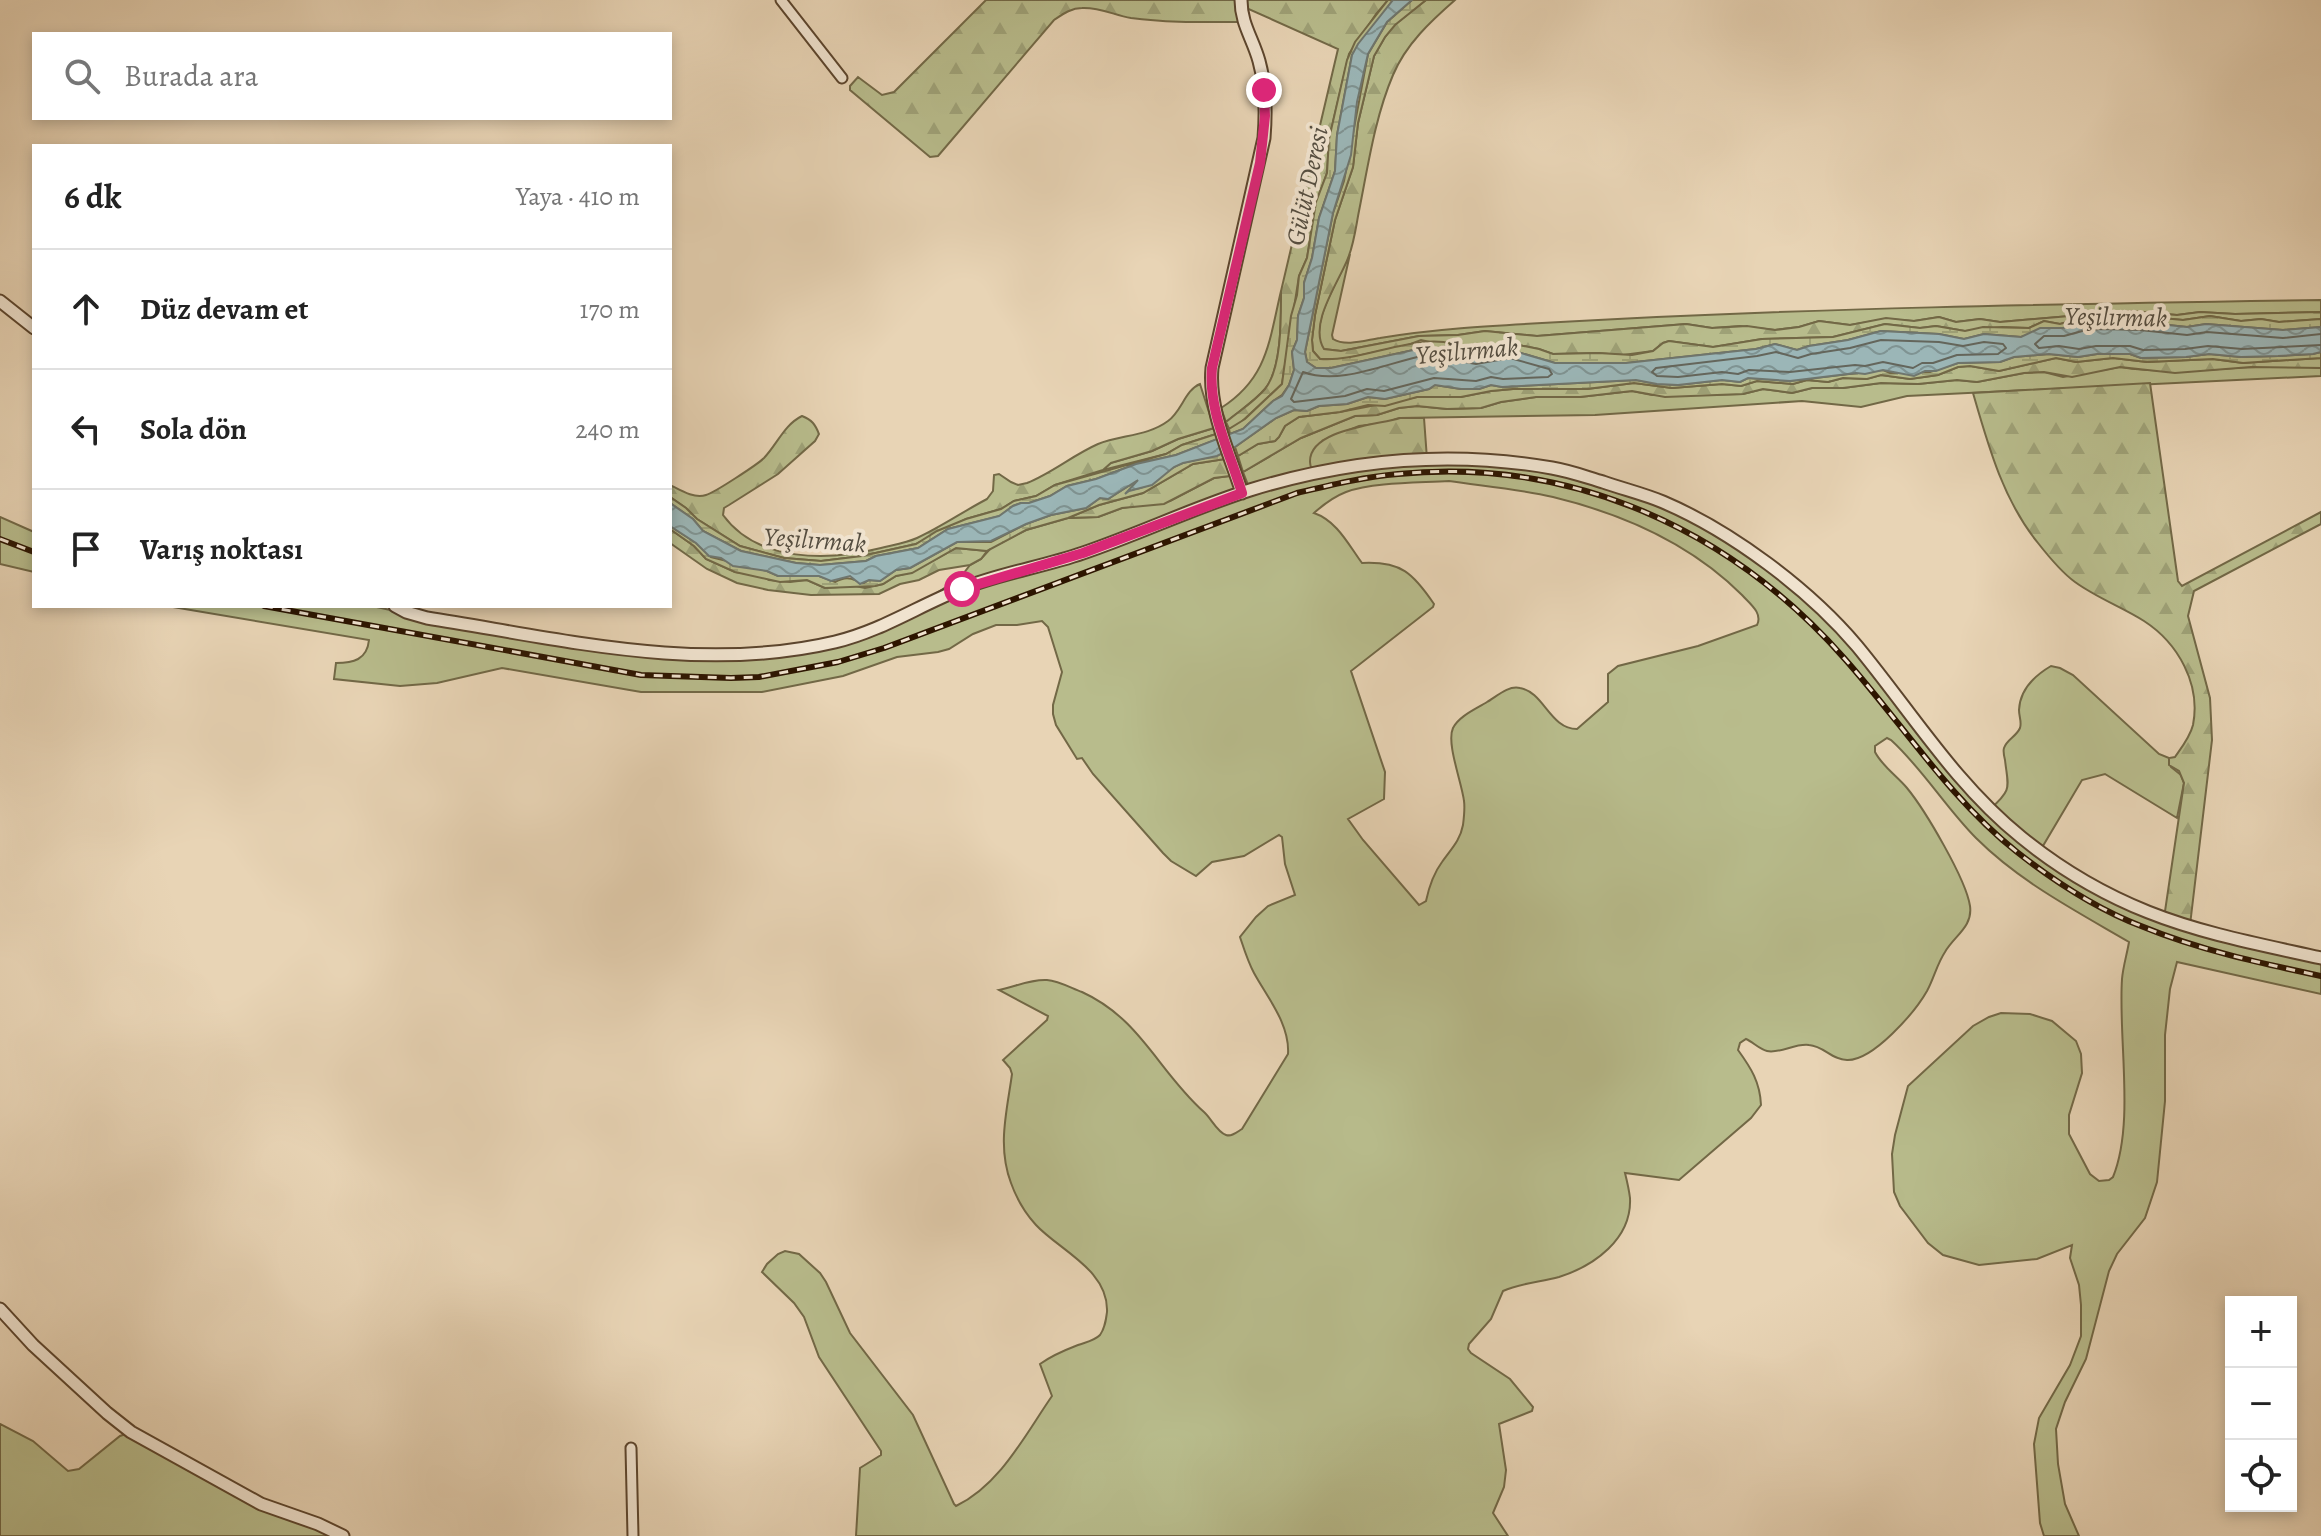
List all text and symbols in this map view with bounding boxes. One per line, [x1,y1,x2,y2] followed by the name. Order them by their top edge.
[32,32,672,120] search box
[60,54,104,98] icon: search
[124,56,259,96] text: Burada ara
[1246,72,1282,108] route end
[1277,123,1337,249] water label: Gülüt Deresi
[64,173,122,220] text: 6 dk
[516,179,640,214] text: Yaya · 410 m
[64,287,108,331] icon: ahead
[140,289,308,329] text: Düz devam et
[580,292,640,327] text: 170 m
[2065,299,2167,335] water label: Yeşilırmak
[1414,329,1520,373] water label: Yeşilırmak
[64,407,108,451] icon: left
[140,409,247,449] text: Sola dön
[575,412,640,447] text: 240 m
[763,519,867,561] water label: Yeşilırmak
[64,527,108,571] icon: arrive
[140,529,303,569] text: Varış noktası
[944,571,980,607] route start
[2225,1296,2297,1512] map controls
[2225,1296,2297,1368] button: +
[2225,1368,2297,1440] button: −
[2225,1440,2297,1512] button: locate

